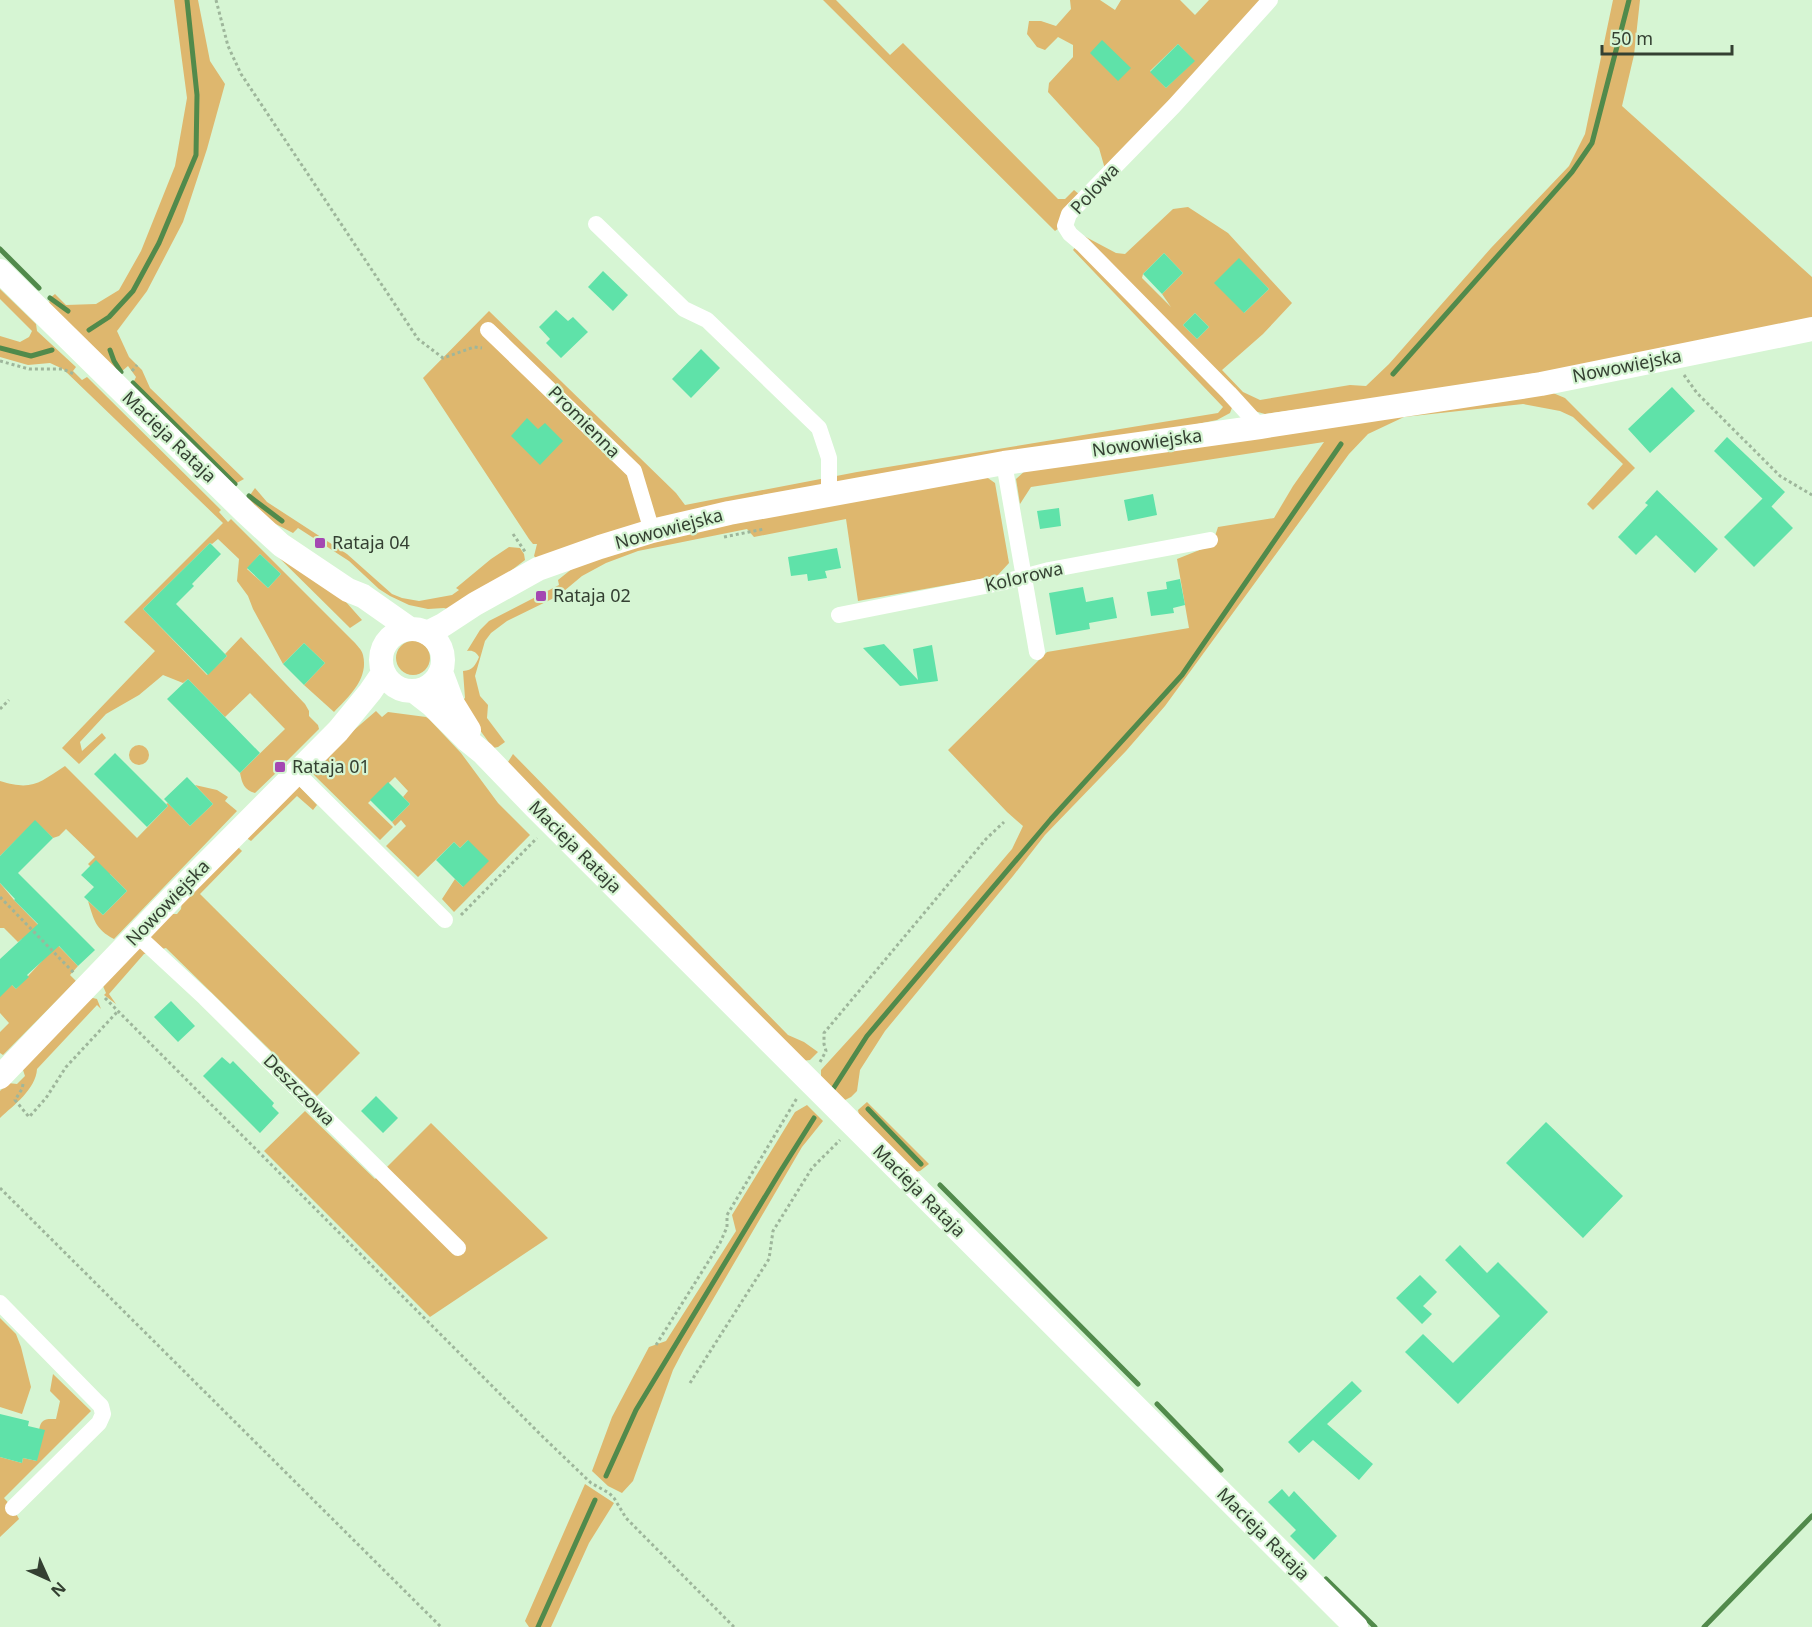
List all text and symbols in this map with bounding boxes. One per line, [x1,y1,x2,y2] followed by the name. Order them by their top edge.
[1602,18,1732,56] scale bar
[1611,26,1653,50] text: 50 m
[1065,158,1124,219] street label: Polowa
[1570,343,1683,387] street label: Nowowiejska
[543,380,626,463] street label: Promienna
[118,385,222,487] street label: Macieja Rataja
[1090,422,1203,462] street label: Nowowiejska
[612,502,725,554] street label: Nowowiejska
[332,530,410,554] place label: Rataja 04
[313,536,327,550] marker: Rataja 04
[982,555,1065,597] street label: Kolorowa
[553,583,631,607] place label: Rataja 02
[534,589,548,603] marker: Rataja 02
[292,754,370,778] place label: Rataja 01
[273,760,287,774] marker: Rataja 01
[524,795,627,898] street label: Macieja Rataja
[120,854,214,950] street label: Nowowiejska
[259,1048,341,1130] street label: Deszczowa
[868,1139,971,1242] street label: Macieja Rataja
[1212,1482,1315,1585] street label: Macieja Rataja
[18,1549,78,1609] north arrow
[46,1577,71,1602] text: N

